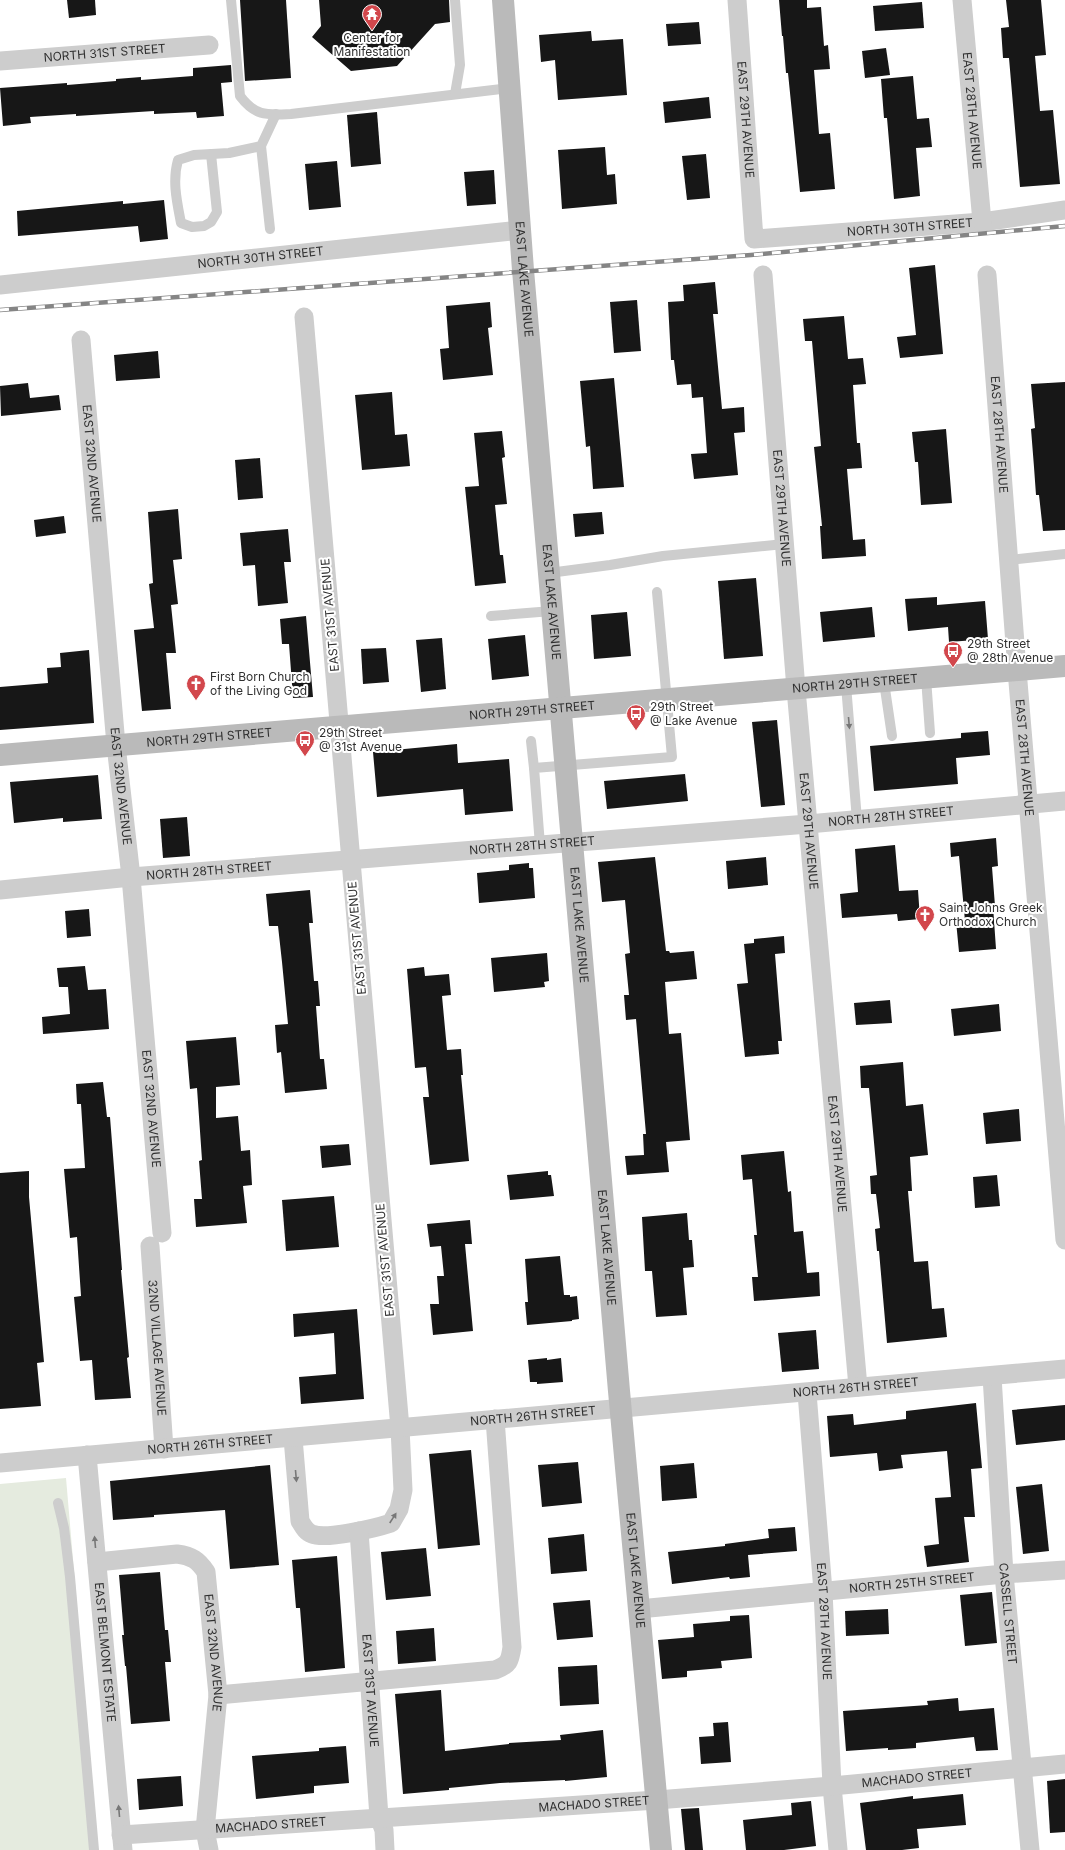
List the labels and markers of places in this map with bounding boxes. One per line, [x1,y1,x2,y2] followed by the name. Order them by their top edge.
[361,3,383,31] temple icon: Center for Manifestation
[334,30,410,59] place label: Center for Manifestation
[967,636,1053,665] place label: 29th Street @ 28th Avenue
[942,640,964,668] bus stop icon: 29th Street @ 28th Avenue
[210,669,310,698] place label: First Born Church of the Living God
[185,673,207,701] church icon: First Born Church of the Living God
[650,699,737,728] place label: 29th Street @ Lake Avenue
[625,703,647,731] bus stop icon: 29th Street @ Lake Avenue
[319,725,402,754] place label: 29th Street @ 31st Avenue
[294,729,316,757] bus stop icon: 29th Street @ 31st Avenue
[939,900,1043,929] place label: Saint Johns Greek Orthodox Church
[914,904,936,932] church icon: Saint Johns Greek Orthodox Church

